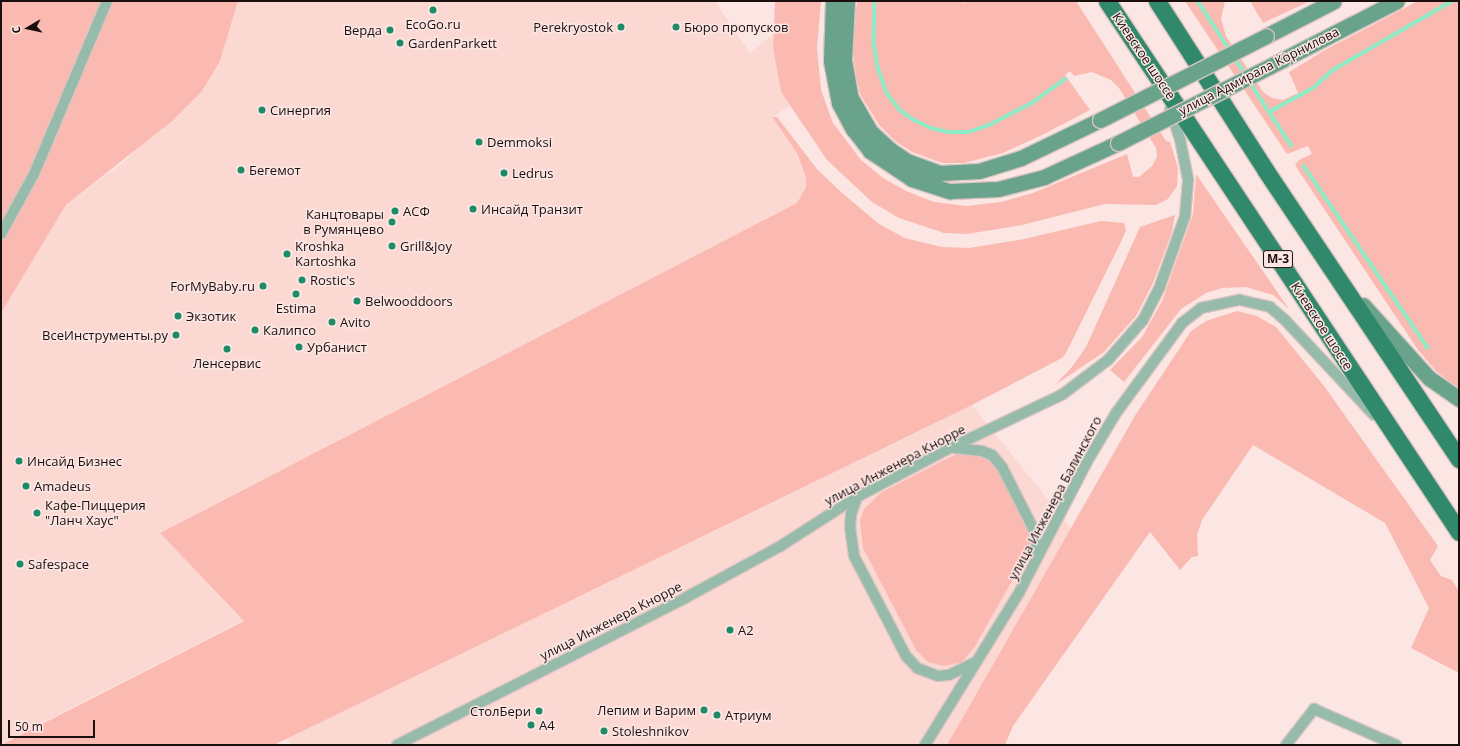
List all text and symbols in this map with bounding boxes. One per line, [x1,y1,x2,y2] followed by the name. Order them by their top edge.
[428,5,438,15] marker: EcoGo.ru
[8,8,48,48] north arrow
[1109,10,1179,102] street label: Киевское шоссе
[405,16,461,32] place label: EcoGo.ru
[533,19,613,35] place label: Perekryostok
[684,19,789,35] place label: Бюро пропусков
[344,22,382,38] place label: Верда
[616,22,626,32] marker: Perekryostok
[671,22,681,32] marker: Бюро пропусков
[1176,24,1342,118] street label: улица Адмирала Корнилова
[8,25,24,35] text: С
[385,25,395,35] marker: Верда
[408,35,497,51] place label: GardenParkett
[395,38,405,48] marker: GardenParkett
[270,102,331,118] place label: Синергия
[257,105,267,115] marker: Синергия
[487,134,552,150] place label: Demmoksi
[474,137,484,147] marker: Demmoksi
[249,162,301,178] place label: Бегемот
[236,165,246,175] marker: Бегемот
[512,165,554,181] place label: Ledrus
[499,168,509,178] marker: Ledrus
[481,201,583,217] place label: Инсайд Транзит
[403,203,430,219] place label: АСФ
[468,204,478,214] marker: Инсайд Транзит
[390,206,400,216] marker: АСФ
[303,207,384,238] place label: Канцтовары в Румянцево
[387,217,397,227] marker: Канцтовары в Румянцево
[400,238,452,254] place label: Grill&Joy
[295,239,356,270] place label: Kroshka Kartoshka
[387,241,397,251] marker: Grill&Joy
[282,249,292,259] marker: Kroshka Kartoshka
[1262,249,1294,269] road number: М-3
[310,272,355,288] place label: Rostic's
[297,275,307,285] marker: Rostic's
[170,278,255,294] place label: ForMyBaby.ru
[1288,279,1356,373] street label: Киевское шоссе
[258,281,268,291] marker: ForMyBaby.ru
[291,289,301,299] marker: Estima
[365,293,453,309] place label: Belwooddoors
[352,296,362,306] marker: Belwooddoors
[276,300,316,316] place label: Estima
[186,308,236,324] place label: Экзотик
[173,311,183,321] marker: Экзотик
[340,314,370,330] place label: Avito
[327,317,337,327] marker: Avito
[263,322,316,338] place label: Калипсо
[250,325,260,335] marker: Калипсо
[42,327,168,343] place label: ВсеИнструменты.ру
[171,330,181,340] marker: ВсеИнструменты.ру
[307,339,367,355] place label: Урбанист
[294,342,304,352] marker: Урбанист
[222,344,232,354] marker: Ленсервис
[193,355,261,371] place label: Ленсервис
[1005,413,1105,583] street label: улица Инженера Балинского
[822,421,968,509] street label: улица Инженера Кнорре
[27,453,122,469] place label: Инсайд Бизнес
[14,456,24,466] marker: Инсайд Бизнес
[34,478,91,494] place label: Amadeus
[21,481,31,491] marker: Amadeus
[45,498,146,529] place label: Кафе-Пиццерия "Ланч Хаус"
[32,508,42,518] marker: Кафе-Пиццерия "Ланч Хаус"
[28,556,89,572] place label: Safespace
[15,559,25,569] marker: Safespace
[537,578,685,664] street label: улица Инженера Кнорре
[738,622,754,638] place label: А2
[725,625,735,635] marker: А2
[597,702,696,718] place label: Лепим и Варим
[470,703,531,719] place label: СтолБери
[699,705,709,715] marker: Лепим и Варим
[534,706,544,716] marker: СтолБери
[725,707,772,723] place label: Атриум
[712,710,722,720] marker: Атриум
[10,712,97,738] scale bar
[539,717,555,733] place label: А4
[15,718,43,735] text: 50 m
[526,720,536,730] marker: А4
[612,723,689,739] place label: Stoleshnikov
[599,726,609,736] marker: Stoleshnikov

